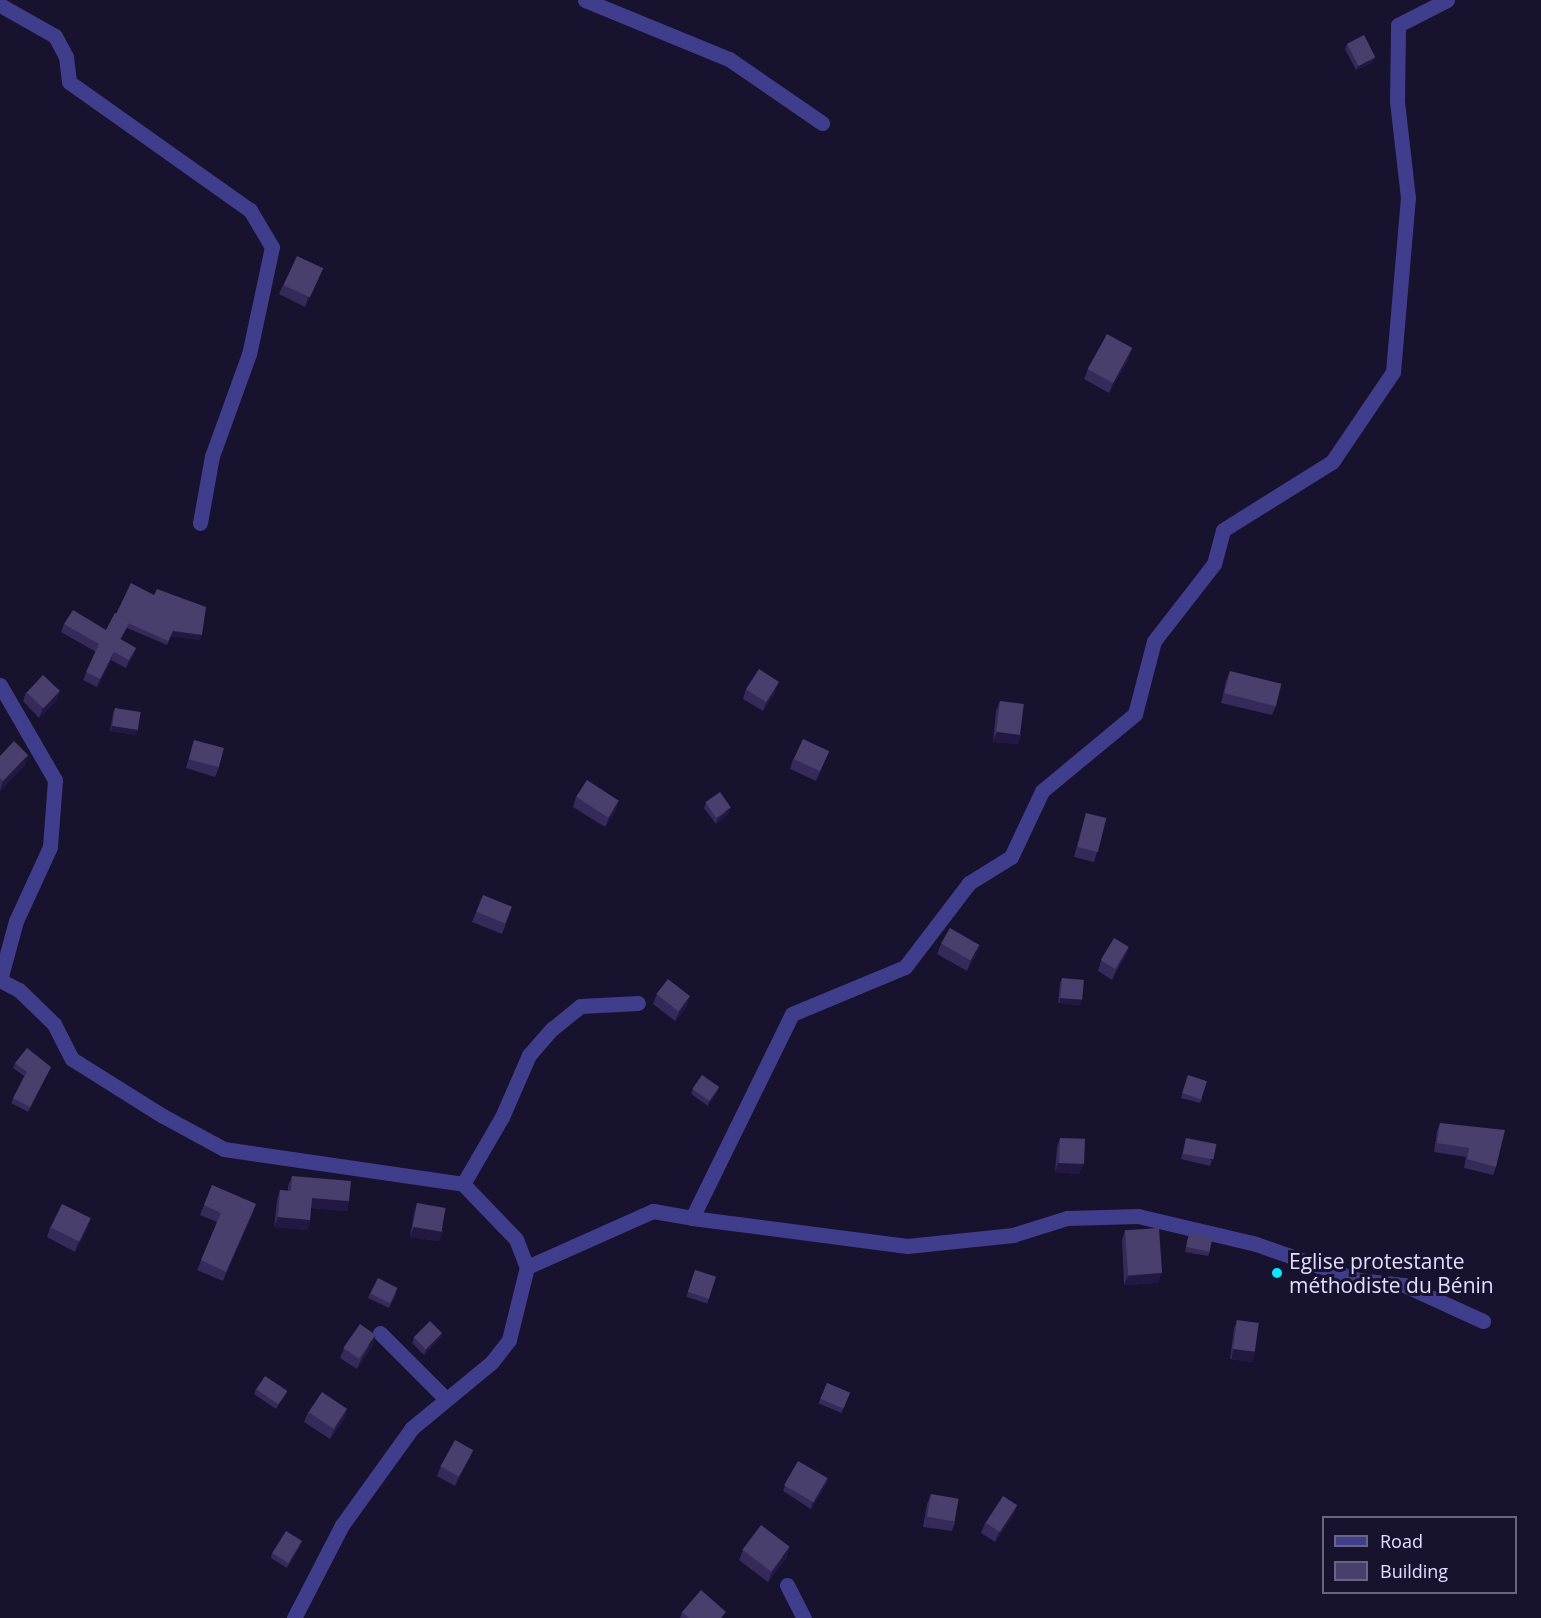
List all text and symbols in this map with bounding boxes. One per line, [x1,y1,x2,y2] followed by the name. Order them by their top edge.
[1289,1248,1494,1298] place label: Eglise protestante méthodiste du Bénin
[1270,1266,1284,1280] marker: Eglise protestante méthodiste du Bénin
[1322,1516,1517,1594] legend
[1380,1529,1423,1553] text: Road
[1380,1559,1448,1583] text: Building

